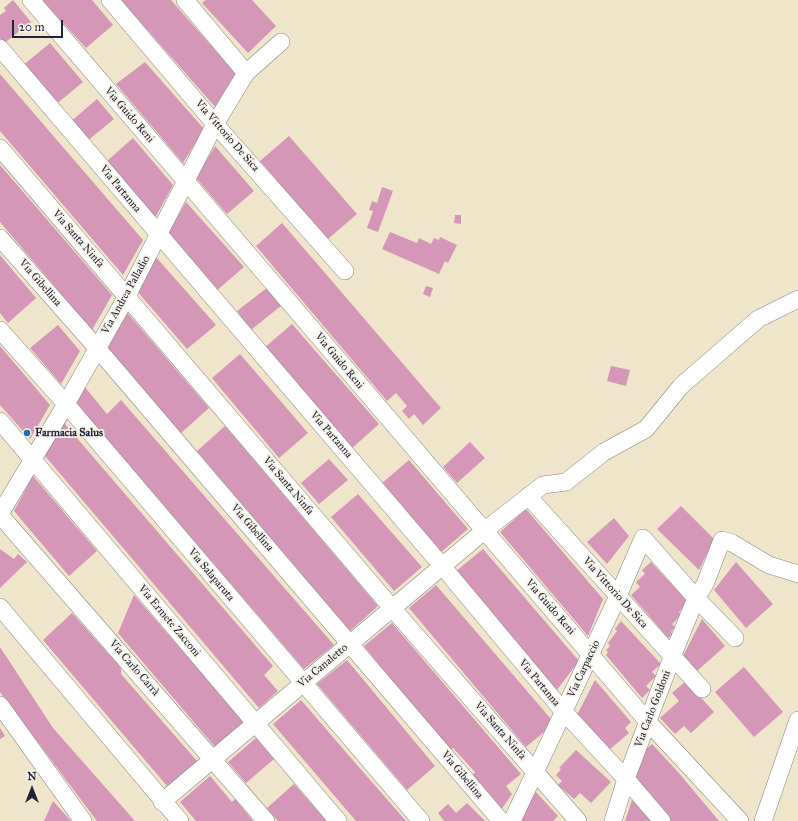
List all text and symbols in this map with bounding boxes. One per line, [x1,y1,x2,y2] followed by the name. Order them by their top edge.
[14,12,65,38] scale bar
[19,20,45,34] text: 20 m
[101,85,157,145] street label: Via Guido Reni
[192,97,262,175] street label: Via Vittorio De Sica
[96,163,144,215] street label: Via Partanna
[49,207,107,271] street label: Via Santa Ninfa
[99,253,153,337] street label: Via Andrea Palladio
[16,257,64,309] street label: Via Gibellina
[312,330,366,392] street label: Via Guido Reni
[307,409,355,461] street label: Via Partanna
[35,426,103,440] place label: Farmacia Salus
[22,428,32,438] marker: Farmacia Salus
[260,454,316,518] street label: Via Santa Ninfa
[228,502,276,554] street label: Via Gibellina
[185,546,237,604] street label: Via Salaparuta
[580,555,650,631] street label: Via Vittorio De Sica
[522,577,578,637] street label: Via Guido Reni
[135,582,203,660] street label: Via Ermete Zacconi
[106,637,162,699] street label: Via Carlo Carrà
[565,638,603,700] street label: Via Carpaccio
[295,641,351,691] street label: Via Canaletto
[515,657,563,709] street label: Via Partanna
[632,669,674,749] street label: Via Carlo Goldoni
[471,699,529,763] street label: Via Santa Ninfa
[438,748,486,802] street label: Via Gibellina
[12,769,52,809] north arrow
[27,770,37,783] text: N

